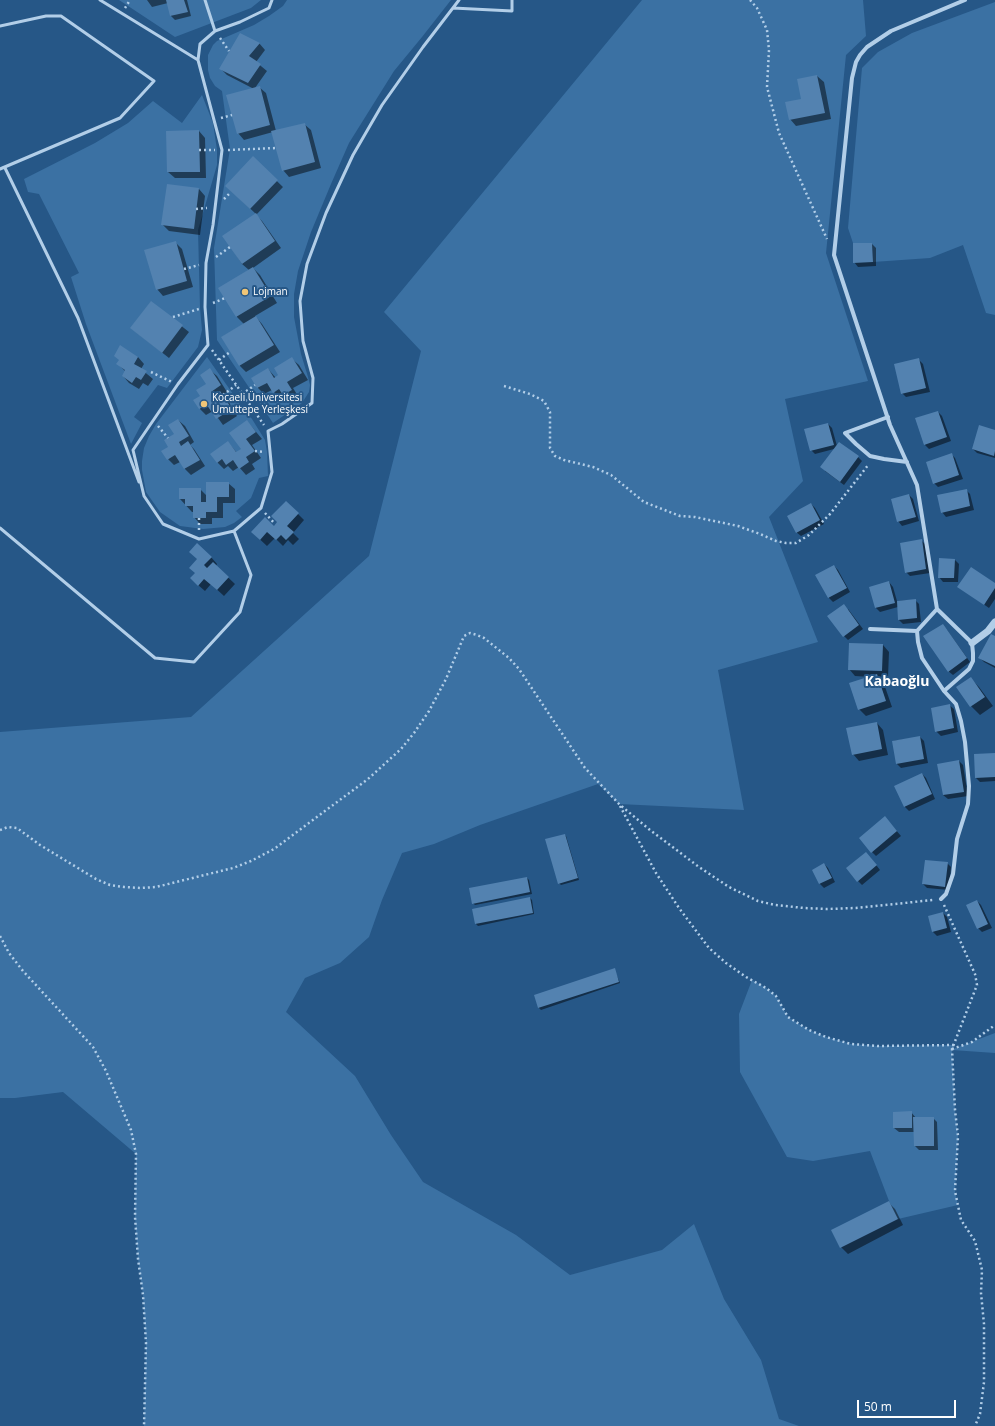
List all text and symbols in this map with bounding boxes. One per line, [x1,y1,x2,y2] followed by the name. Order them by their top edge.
[253,286,288,298] place label: Lojman
[240,287,250,297] marker: Lojman
[212,392,308,416] place label: Kocaeli Üniversitesi Umuttepe Yerleşkesi
[199,399,209,409] marker: Kocaeli Üniversitesi Umuttepe Yerleşkesi
[864,674,930,690] district label: Kabaoğlu
[859,1392,958,1418] scale bar
[864,1398,892,1415] text: 50 m

